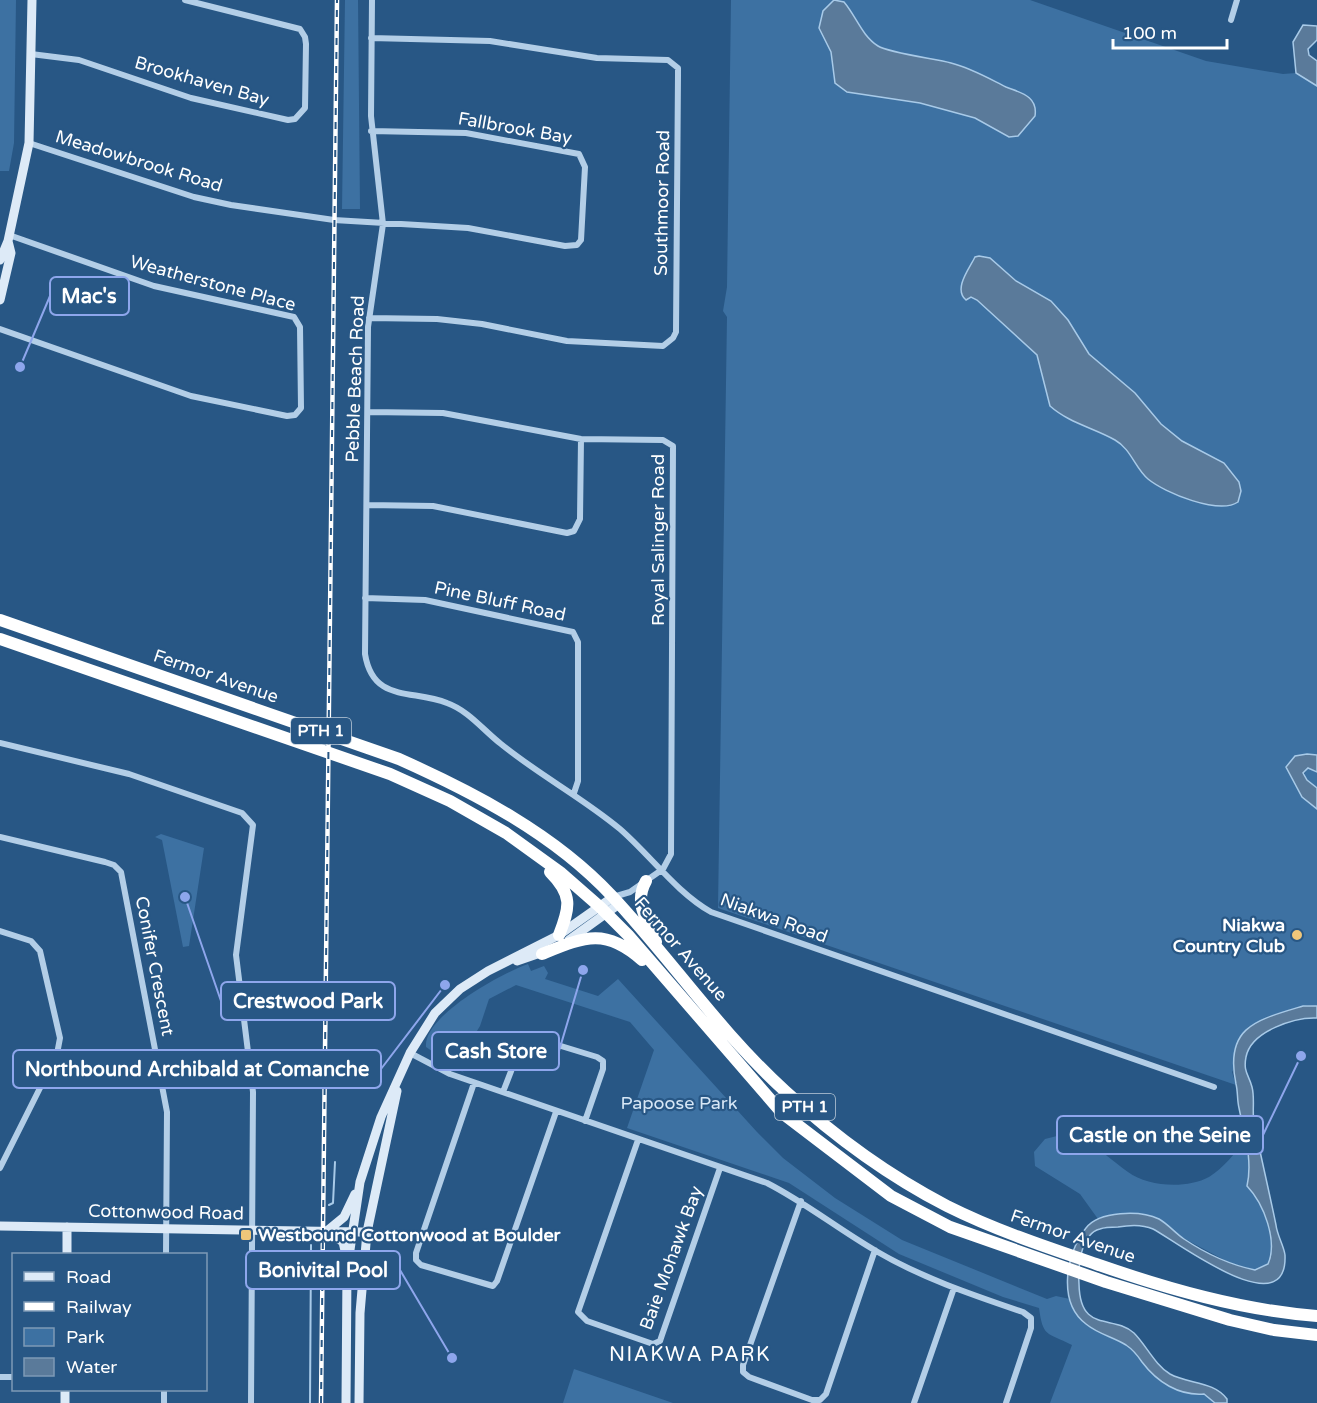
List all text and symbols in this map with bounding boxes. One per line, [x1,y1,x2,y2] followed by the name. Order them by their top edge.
[1113,12,1227,50] scale bar
[1122,22,1177,44] text: 100 m
[132,51,272,111] street label: Brookhaven Bay
[456,107,574,149] street label: Fallbrook Bay
[53,125,225,197] street label: Meadowbrook Road
[650,130,674,276] street label: Southmoor Road
[128,250,298,316] street label: Weatherstone Place
[50,277,129,315] callout: Mac's
[61,285,117,309] text: Mac's
[341,295,369,463] street label: Pebble Beach Road
[647,454,669,626] street label: Royal Salinger Road
[432,576,568,626] street label: Pine Bluff Road
[151,644,281,708] street label: Fermor Avenue
[291,718,351,744] road number: PTH 1
[717,888,831,948] street label: Niakwa Road
[630,892,732,1006] street label: Fermor Avenue
[131,894,179,1038] street label: Conifer Crescent
[1173,914,1285,957] place label: Niakwa Country Club
[1290,928,1304,942] marker: Niakwa Country Club
[221,982,395,1020] callout: Crestwood Park
[233,990,383,1014] text: Crestwood Park
[432,1032,559,1070] callout: Cash Store
[445,1040,547,1064] text: Cash Store
[13,1050,381,1088] callout: Northbound Archibald at Comanche
[25,1058,369,1082] text: Northbound Archibald at Comanche
[621,1092,738,1114] park label: Papoose Park
[775,1094,835,1120] road number: PTH 1
[1057,1116,1263,1154] callout: Castle on the Seine
[1069,1124,1251,1148] text: Castle on the Seine
[635,1183,707,1333] street label: Baie Mohawk Bay
[88,1200,244,1224] street label: Cottonwood Road
[1008,1204,1138,1268] street label: Fermor Avenue
[258,1224,562,1246] place label: Westbound Cottonwood at Boulder
[239,1228,253,1242] marker: Westbound Cottonwood at Boulder
[246,1251,400,1289] callout: Bonivital Pool
[12,1253,207,1391] legend
[258,1259,388,1283] text: Bonivital Pool
[66,1266,111,1288] text: Road
[66,1296,132,1318] text: Railway
[66,1326,105,1348] text: Park
[609,1343,771,1367] district label: NIAKWA PARK
[66,1356,117,1378] text: Water

